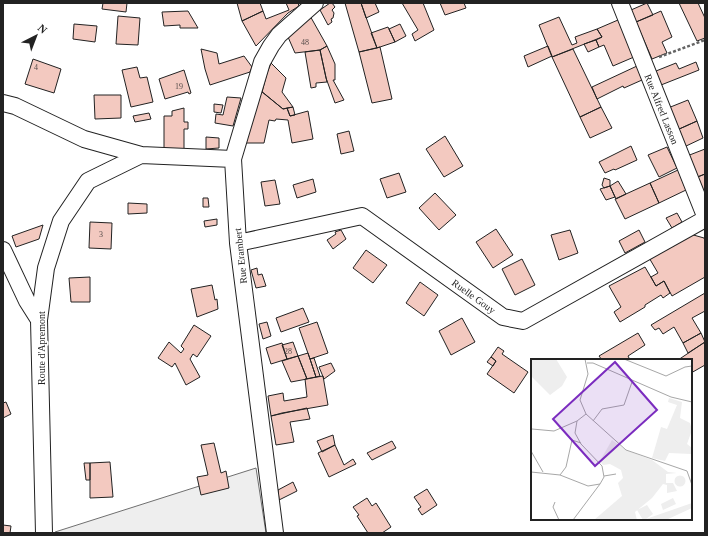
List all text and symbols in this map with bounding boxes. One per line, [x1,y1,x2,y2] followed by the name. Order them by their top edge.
[16,16,56,56] north arrow
[36,21,50,36] text: N
[301,38,309,47] house number: 48
[34,63,38,72] house number: 4
[642,72,681,146] street label: Rue Alfred Lasson
[175,82,183,91] house number: 19
[232,227,249,284] street label: Rue Erambert
[99,230,103,239] house number: 3
[450,277,497,316] street label: Ruelle Gouy
[36,311,47,385] street label: Route d'Apremont
[284,347,292,356] house number: 28
[531,359,692,520] inset map

